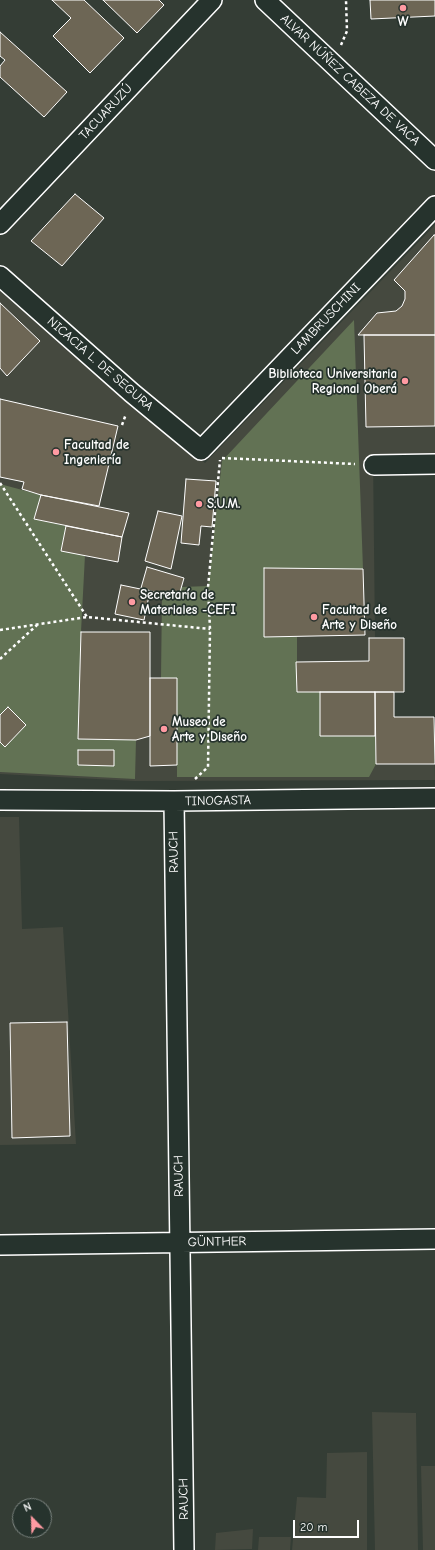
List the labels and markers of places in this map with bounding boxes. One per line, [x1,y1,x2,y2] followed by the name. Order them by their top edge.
[398,3,408,13] marker: W
[397,14,409,30] place label: W
[268,366,397,397] place label: Biblioteca Universitaria Regional Oberá
[400,376,410,386] marker: Biblioteca Universitaria Regional Oberá
[64,437,129,468] place label: Facultad de Ingeniería
[51,447,61,457] marker: Facultad de Ingeniería
[207,496,240,512] place label: S.U.M.
[194,499,204,509] marker: S.U.M.
[140,587,236,618] place label: Secretaría de Materiales -CEFI
[127,597,137,607] marker: Secretaría de Materiales -CEFI
[322,602,397,633] place label: Facultad de Arte y Diseño
[309,612,319,622] marker: Facultad de Arte y Diseño
[172,714,247,745] place label: Museo de Arte y Diseño
[159,724,169,734] marker: Museo de Arte y Diseño

